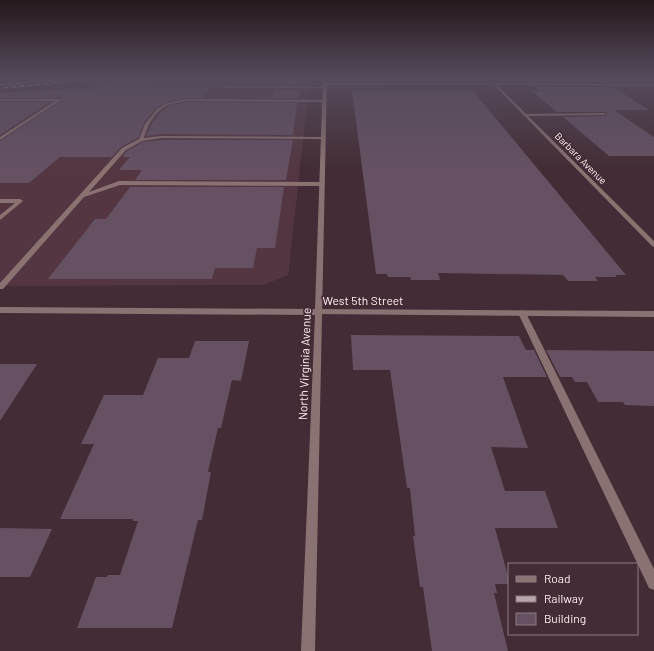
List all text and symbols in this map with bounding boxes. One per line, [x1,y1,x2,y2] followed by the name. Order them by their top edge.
[553,130,609,186] street label: Barbara Avenue
[323,293,403,307] street label: West 5th Street
[295,308,313,420] street label: North Virginia Avenue
[508,563,638,635] legend
[544,571,571,585] text: Road
[544,591,584,605] text: Railway
[544,611,586,625] text: Building

